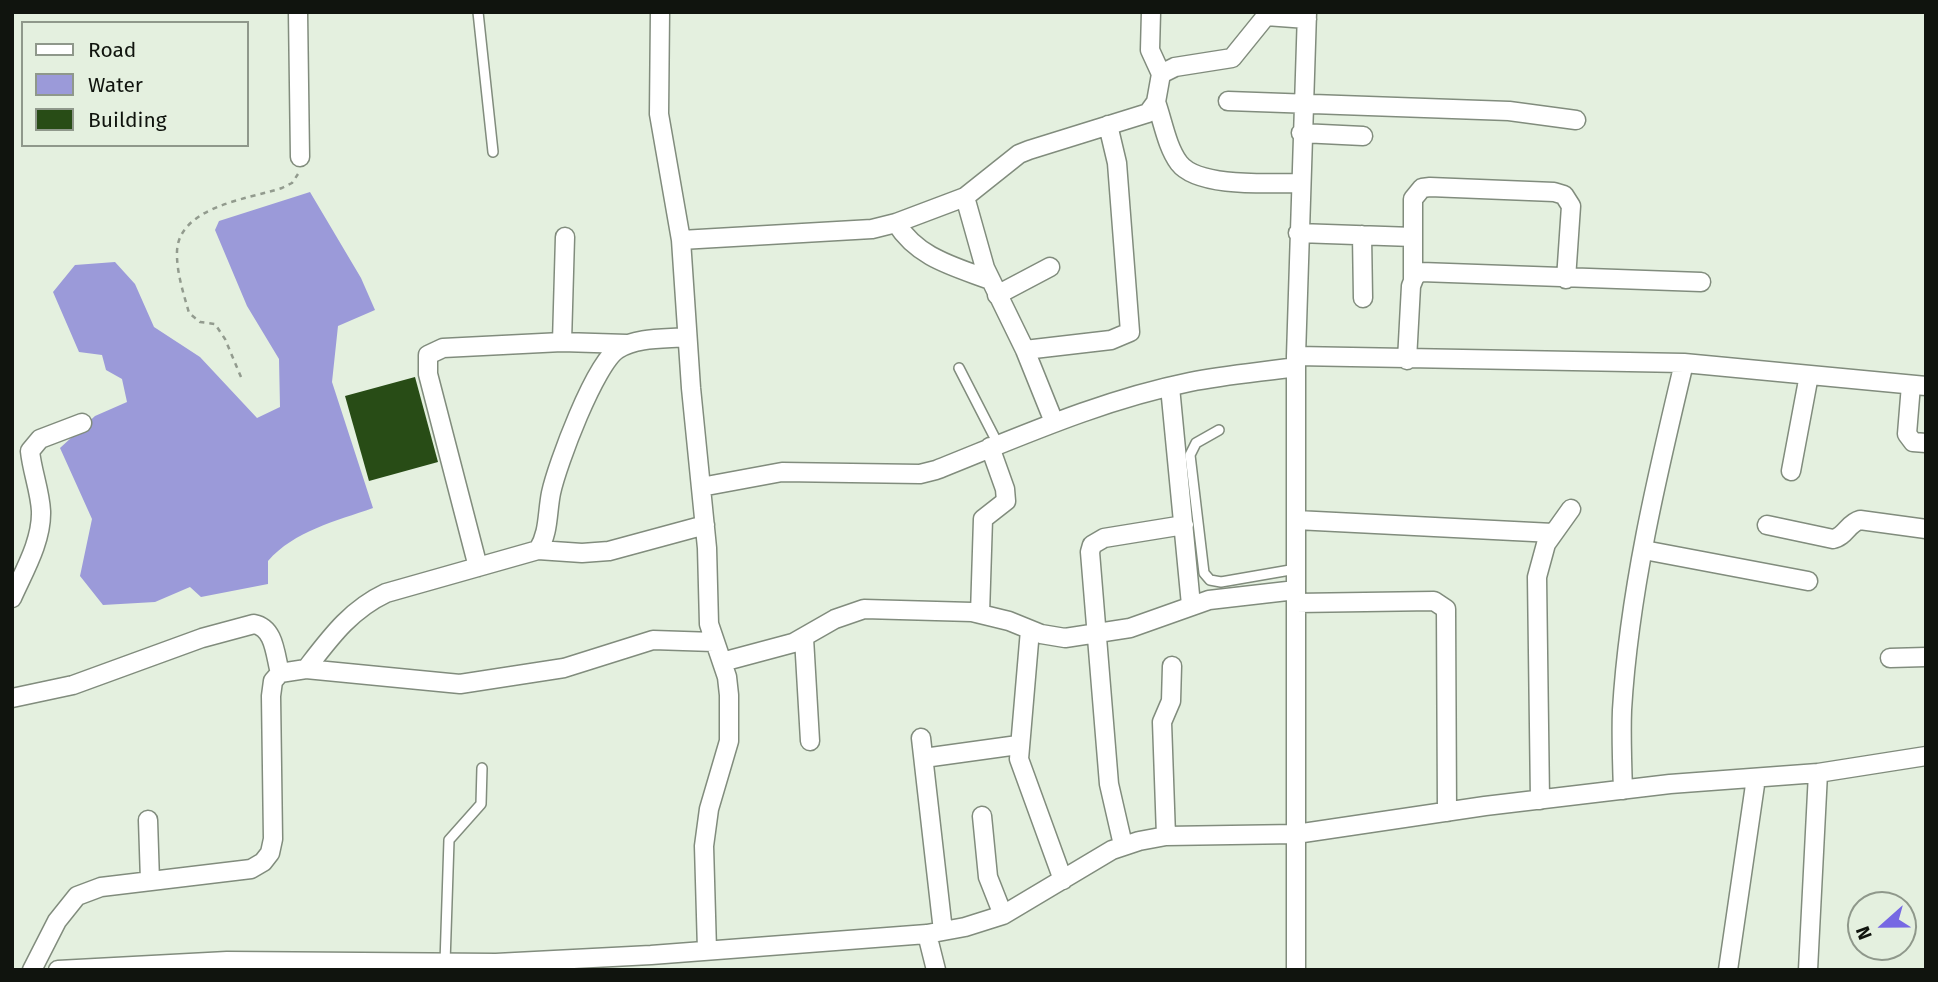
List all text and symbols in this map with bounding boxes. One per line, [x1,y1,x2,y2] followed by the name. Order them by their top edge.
[21,21,248,147] legend
[88,37,136,63] text: Road
[88,72,143,98] text: Water
[88,107,167,133] text: Building
[1847,891,1917,961] north arrow
[1851,923,1877,943] text: N

